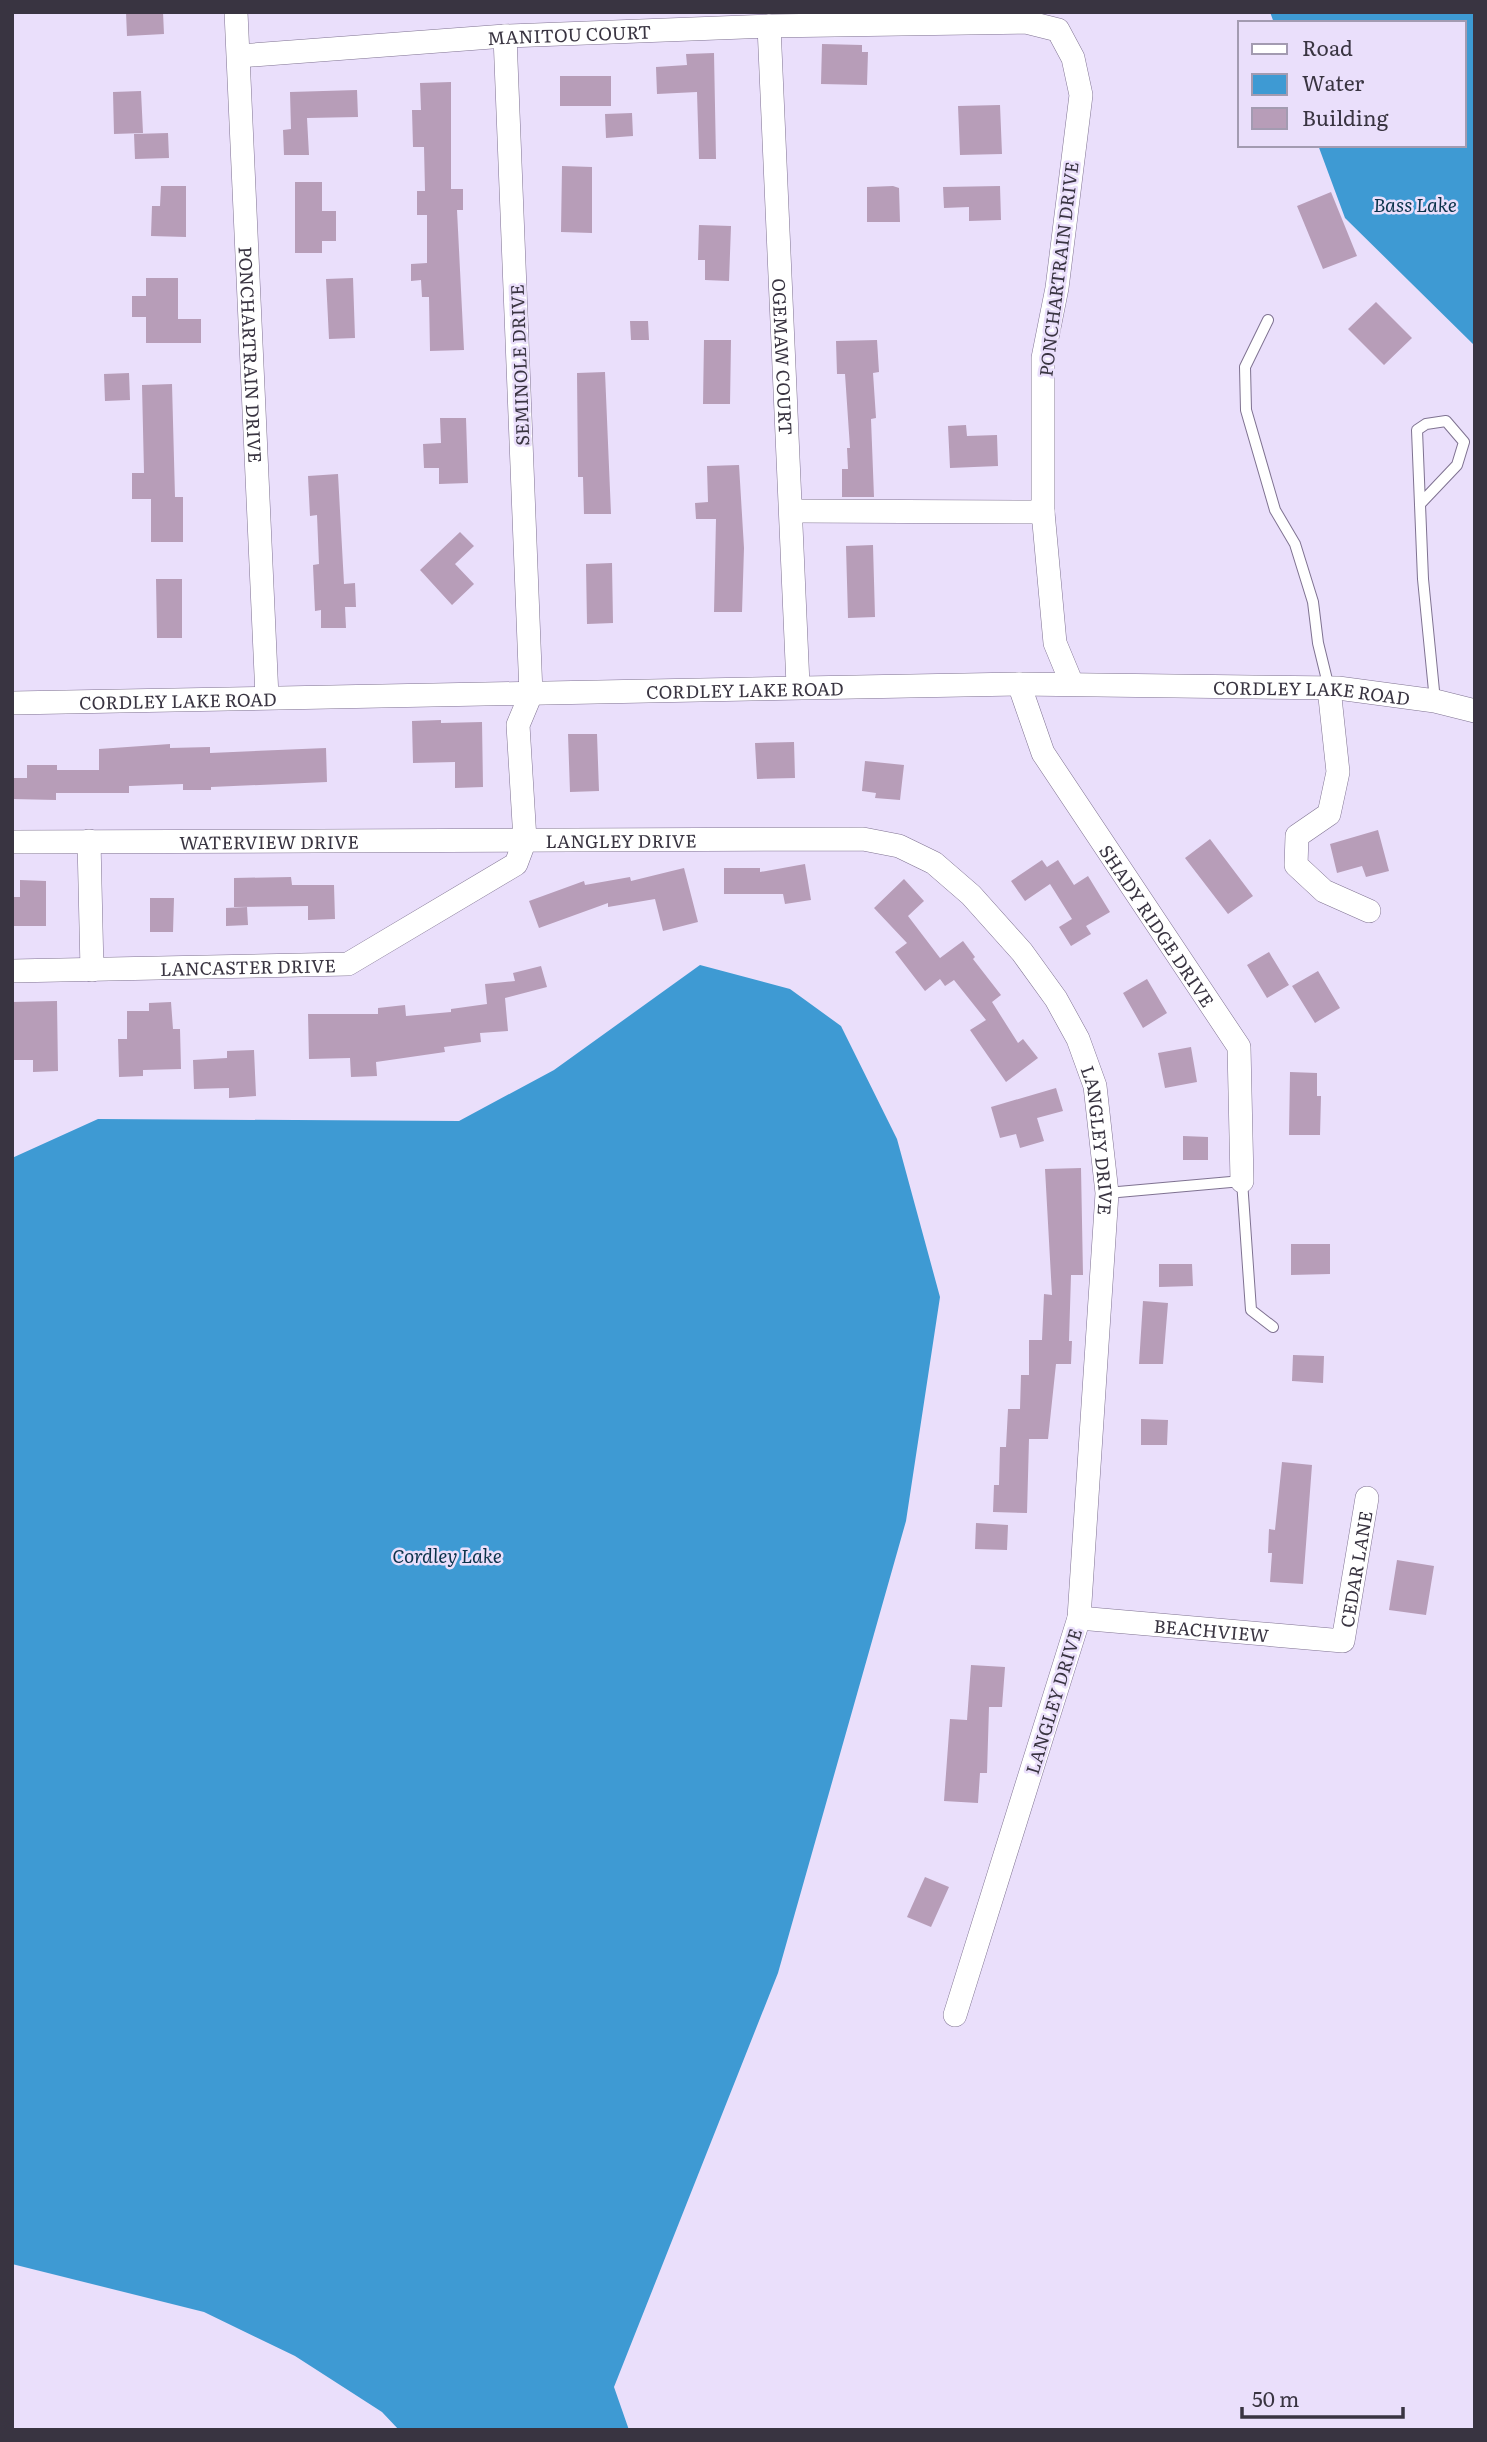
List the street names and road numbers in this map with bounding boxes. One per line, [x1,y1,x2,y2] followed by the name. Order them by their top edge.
[486,17,652,51] street label: MANITOU COURT
[1031,160,1085,378] street label: PONCHARTRAIN DRIVE
[233,246,270,463] street label: PONCHARTRAIN DRIVE
[767,278,800,436] street label: OGEMAW COURT
[503,284,535,446] street label: SEMINOLE DRIVE
[1213,673,1412,711] street label: CORDLEY LAKE ROAD
[646,674,844,705] street label: CORDLEY LAKE ROAD
[79,685,277,715] street label: CORDLEY LAKE ROAD
[545,826,697,854] street label: LANGLEY DRIVE
[179,827,359,855] street label: WATERVIEW DRIVE
[1094,839,1222,1012] street label: SHADY RIDGE DRIVE
[160,951,336,981] street label: LANCASTER DRIVE
[1075,1061,1121,1216] street label: LANGLEY DRIVE
[1332,1509,1378,1629] street label: CEDAR LANE
[1153,1611,1271,1648] street label: BEACHVIEW
[1018,1625,1088,1777] street label: LANGLEY DRIVE

